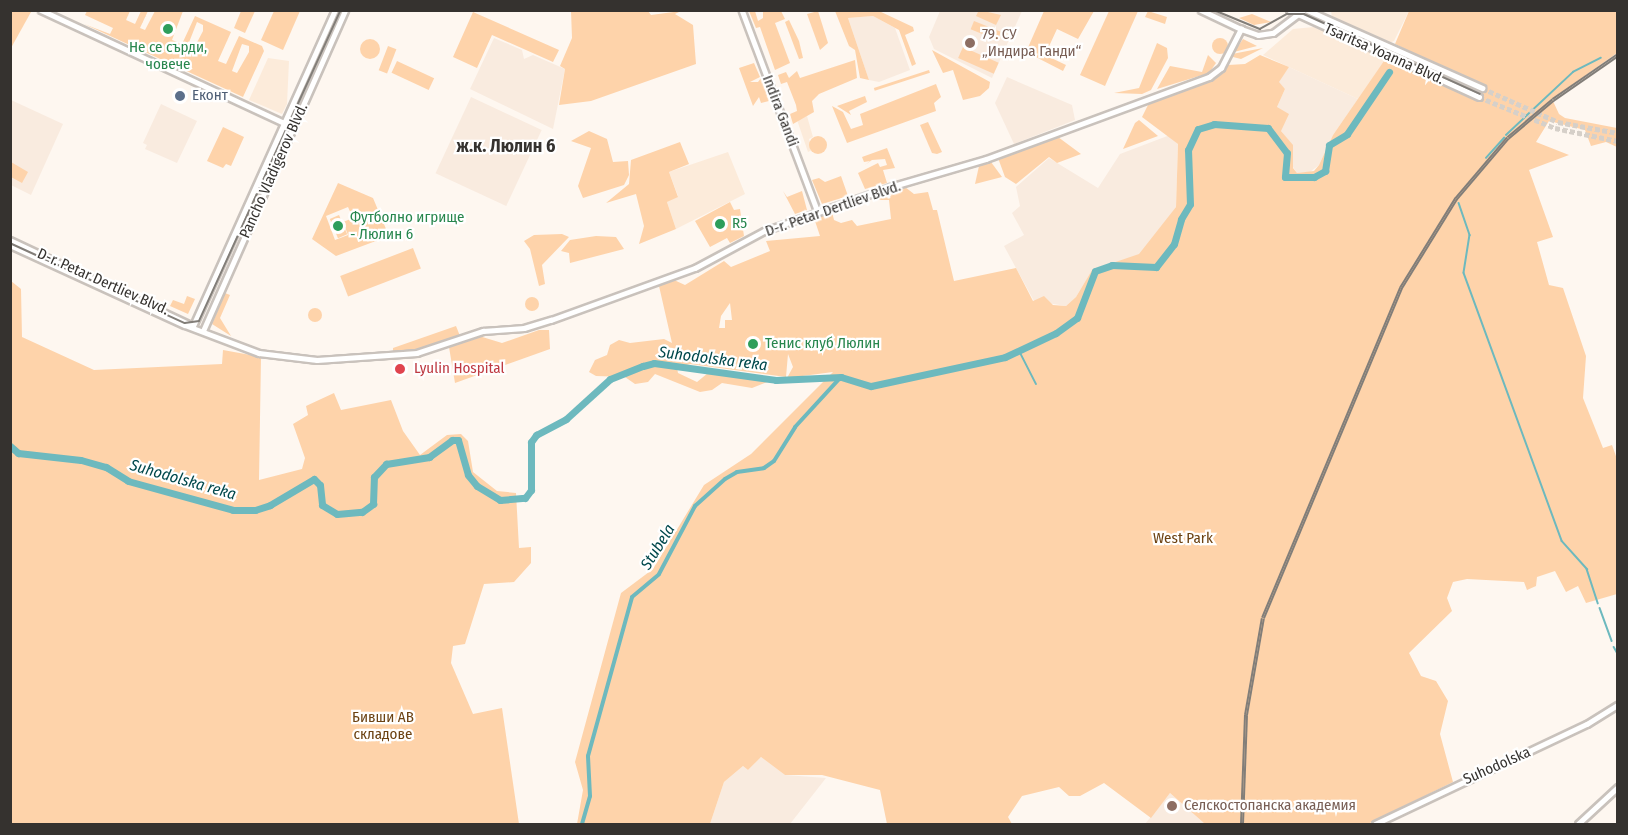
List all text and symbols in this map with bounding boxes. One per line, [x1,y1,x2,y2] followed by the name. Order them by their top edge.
[1321,20,1447,88] street label: Tsaritsa Yoanna Blvd.
[161,22,175,36] marker: Не се сърди, човече
[982,25,1081,60] place label: 79. СУ „Индира Ганди“
[963,36,977,50] marker: 79. СУ „Индира Ганди“
[129,38,207,73] place label: Не се сърди, човече
[758,73,802,149] street label: Indira Gandi
[192,87,228,105] place label: Еконт
[173,89,187,103] marker: Еконт
[236,101,312,241] street label: Pancho Vladigerov Blvd.
[457,135,555,157] district label: ж.к. Люлин 6
[763,177,903,241] street label: D-r. Petar Dertliev Blvd.
[350,208,464,243] place label: Футболно игрище - Люлин 6
[732,215,747,233] place label: R5
[713,217,727,231] marker: R5
[331,219,345,233] marker: Футболно игрище - Люлин 6
[34,245,172,319] street label: D-r. Petar Dertliev Blvd.
[765,335,880,353] place label: Тенис клуб Люлин
[746,337,760,351] marker: Тенис клуб Люлин
[658,343,768,375] water label: Suhodolska reka
[391,360,409,378] marker: Lyulin Hospital
[414,360,504,378] place label: Lyulin Hospital
[128,456,238,504] water label: Suhodolska reka
[637,521,679,573] water label: Stubela
[1153,530,1213,548] park label: West Park
[352,708,414,743] park label: Бивши АВ складове
[1461,743,1533,789] street label: Suhodolska
[1184,797,1356,815] place label: Селскостопанска академия
[1165,799,1179,813] marker: Селскостопанска академия

